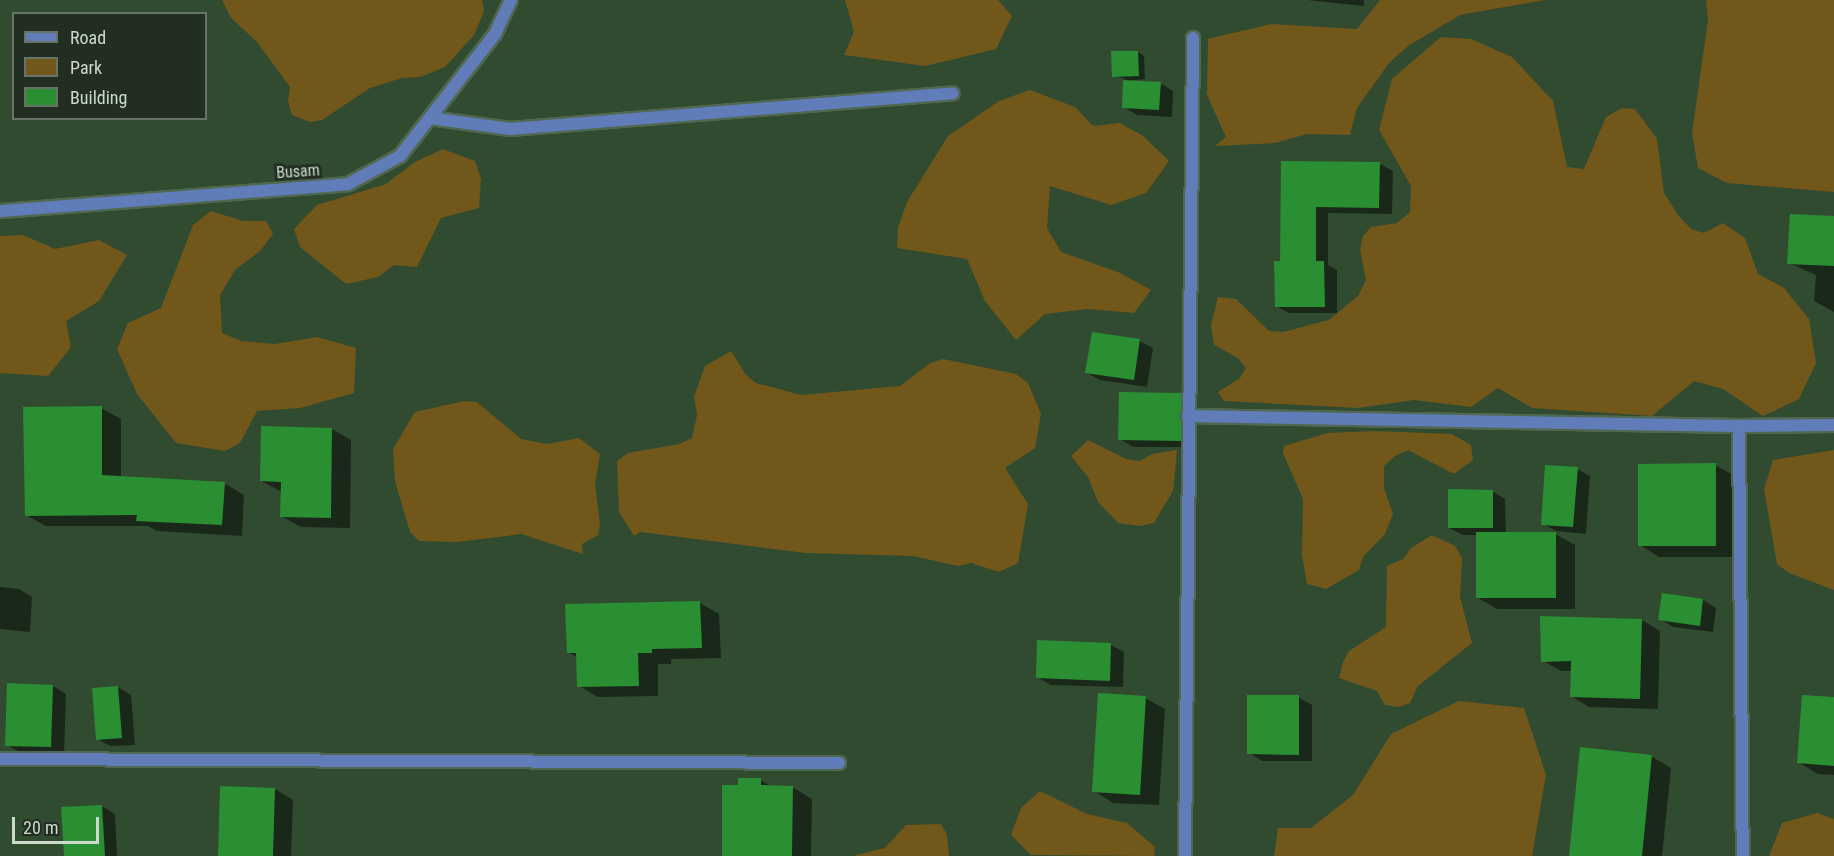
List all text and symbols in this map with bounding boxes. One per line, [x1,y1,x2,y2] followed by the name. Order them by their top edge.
[12,12,207,120] legend
[70,27,106,48] text: Road
[70,57,102,78] text: Park
[70,87,127,108] text: Building
[276,161,320,183] street label: Busam
[15,805,102,843] scale bar
[23,817,58,838] text: 20 m

